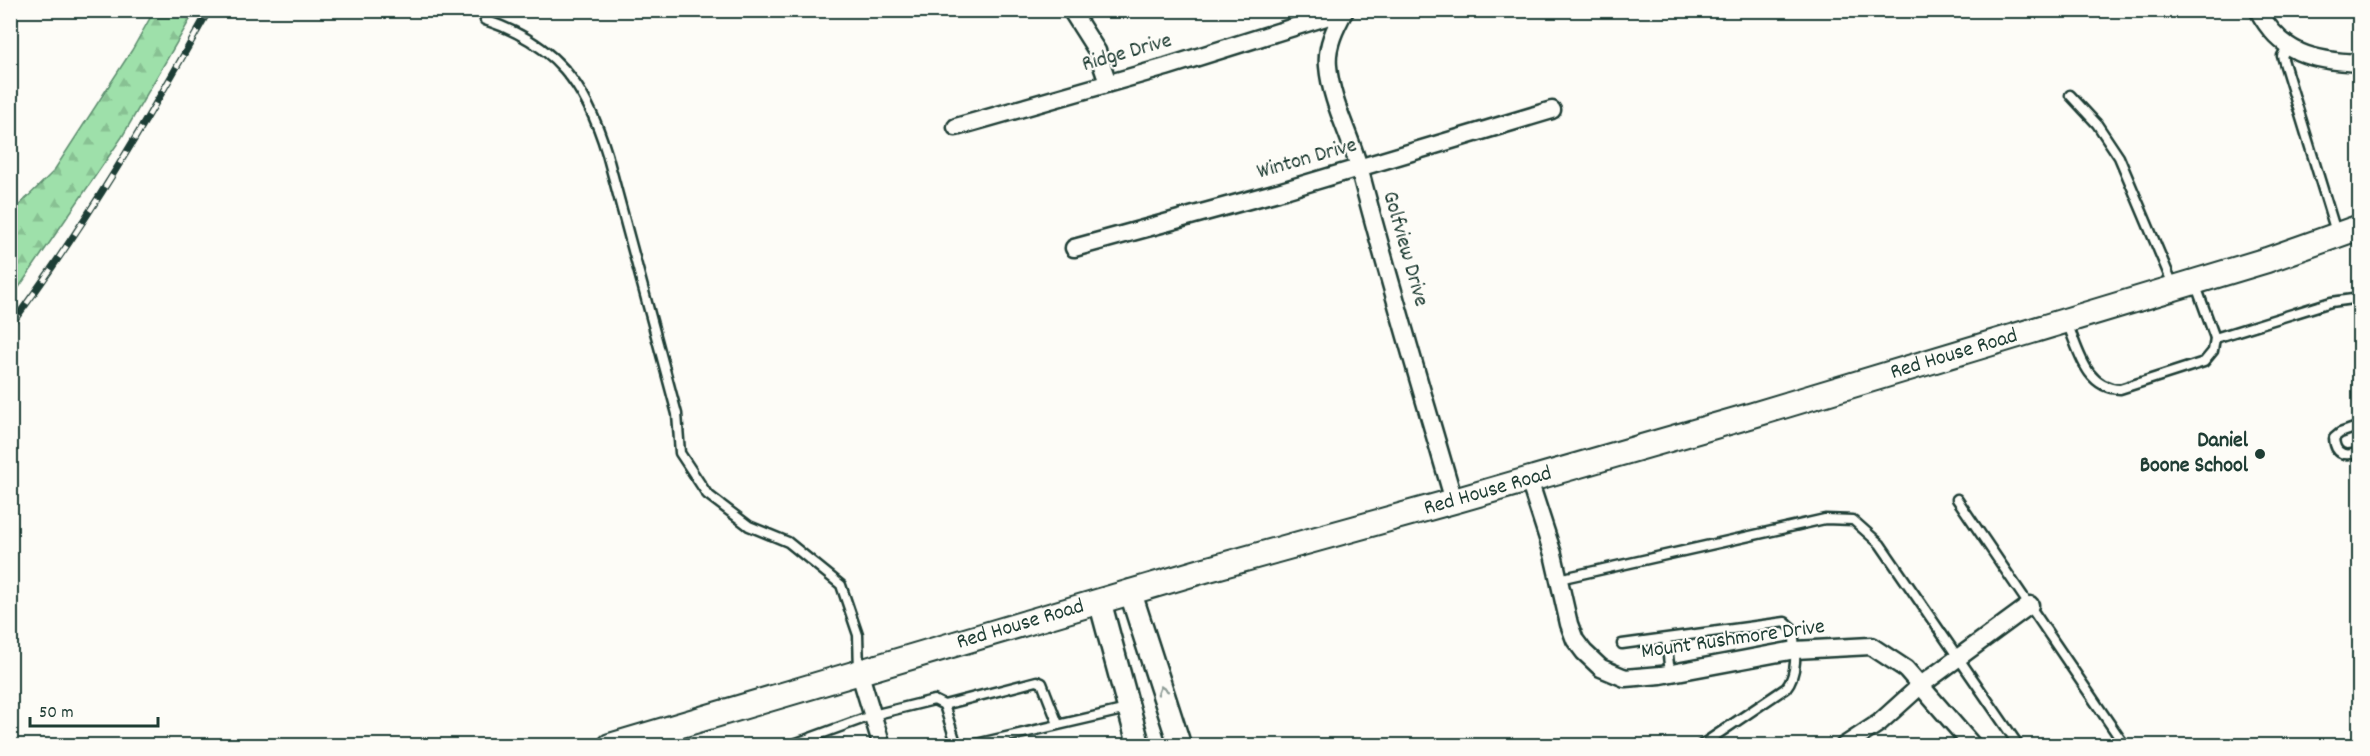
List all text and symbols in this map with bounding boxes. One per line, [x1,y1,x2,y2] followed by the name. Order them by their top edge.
[1079,25,1175,81] street label: Ridge Drive
[1254,130,1360,188] street label: Winton Drive
[1374,188,1436,310] street label: Golfview Drive
[1887,321,2021,388] street label: Red House Road
[2140,426,2249,482] place label: Daniel Boone School
[2253,447,2267,461] marker: Daniel Boone School
[1420,458,1555,524] street label: Red House Road
[953,591,1088,658] street label: Red House Road
[1639,612,1827,668] street label: Mount Rushmore Drive
[1156,685,1169,696] one-way arrow
[30,690,158,728] scale bar
[39,701,74,726] text: 50 m

